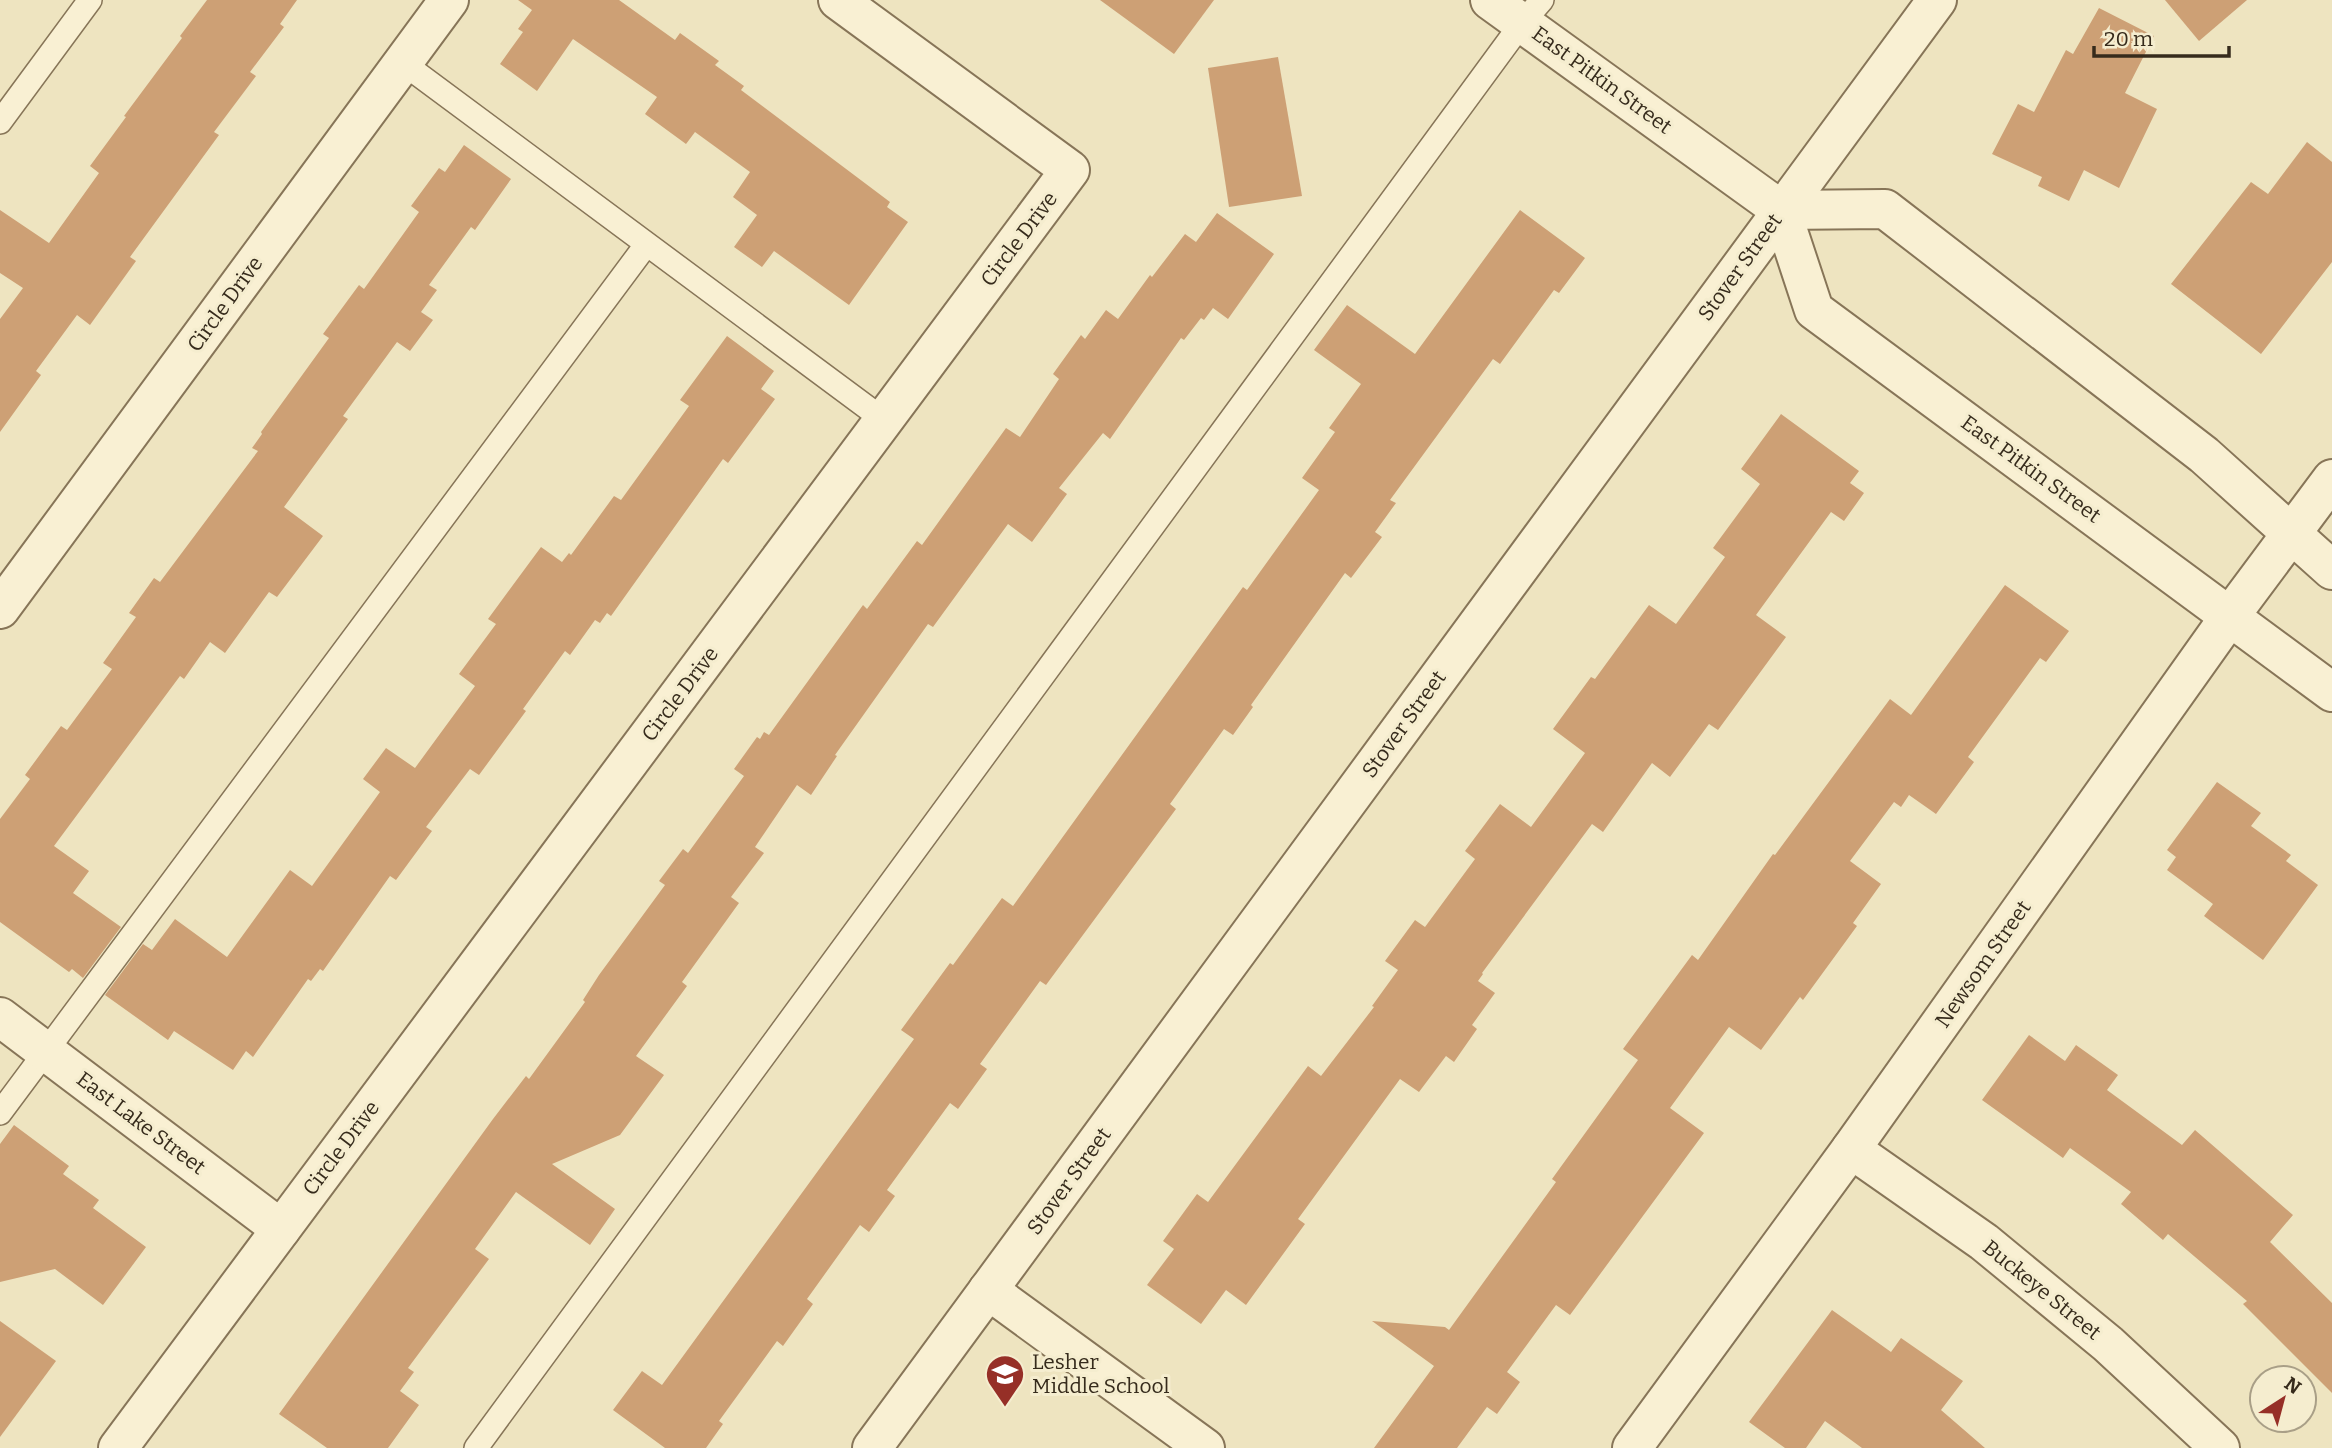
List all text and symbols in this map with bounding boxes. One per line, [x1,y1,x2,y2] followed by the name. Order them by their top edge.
[2094,14,2229,58] scale bar
[1527,21,1677,140] street label: East Pitkin Street
[2104,26,2153,52] text: 20 m
[975,187,1063,291] street label: Circle Drive
[1692,208,1788,326] street label: Stover Street
[182,251,268,357] street label: Circle Drive
[1956,410,2106,529] street label: East Pitkin Street
[636,642,724,746] street label: Circle Drive
[1356,665,1452,783] street label: Stover Street
[1930,895,2037,1033] street label: Newsom Street
[71,1066,211,1180] street label: East Lake Street
[297,1096,385,1200] street label: Circle Drive
[1021,1122,1117,1240] street label: Stover Street
[1978,1234,2107,1346] street label: Buckeye Street
[1032,1349,1170,1399] place label: Lesher Middle School
[984,1353,1026,1408] school or university icon: Lesher Middle School
[2248,1364,2318,1434] north arrow
[2280,1372,2306,1399] text: N

